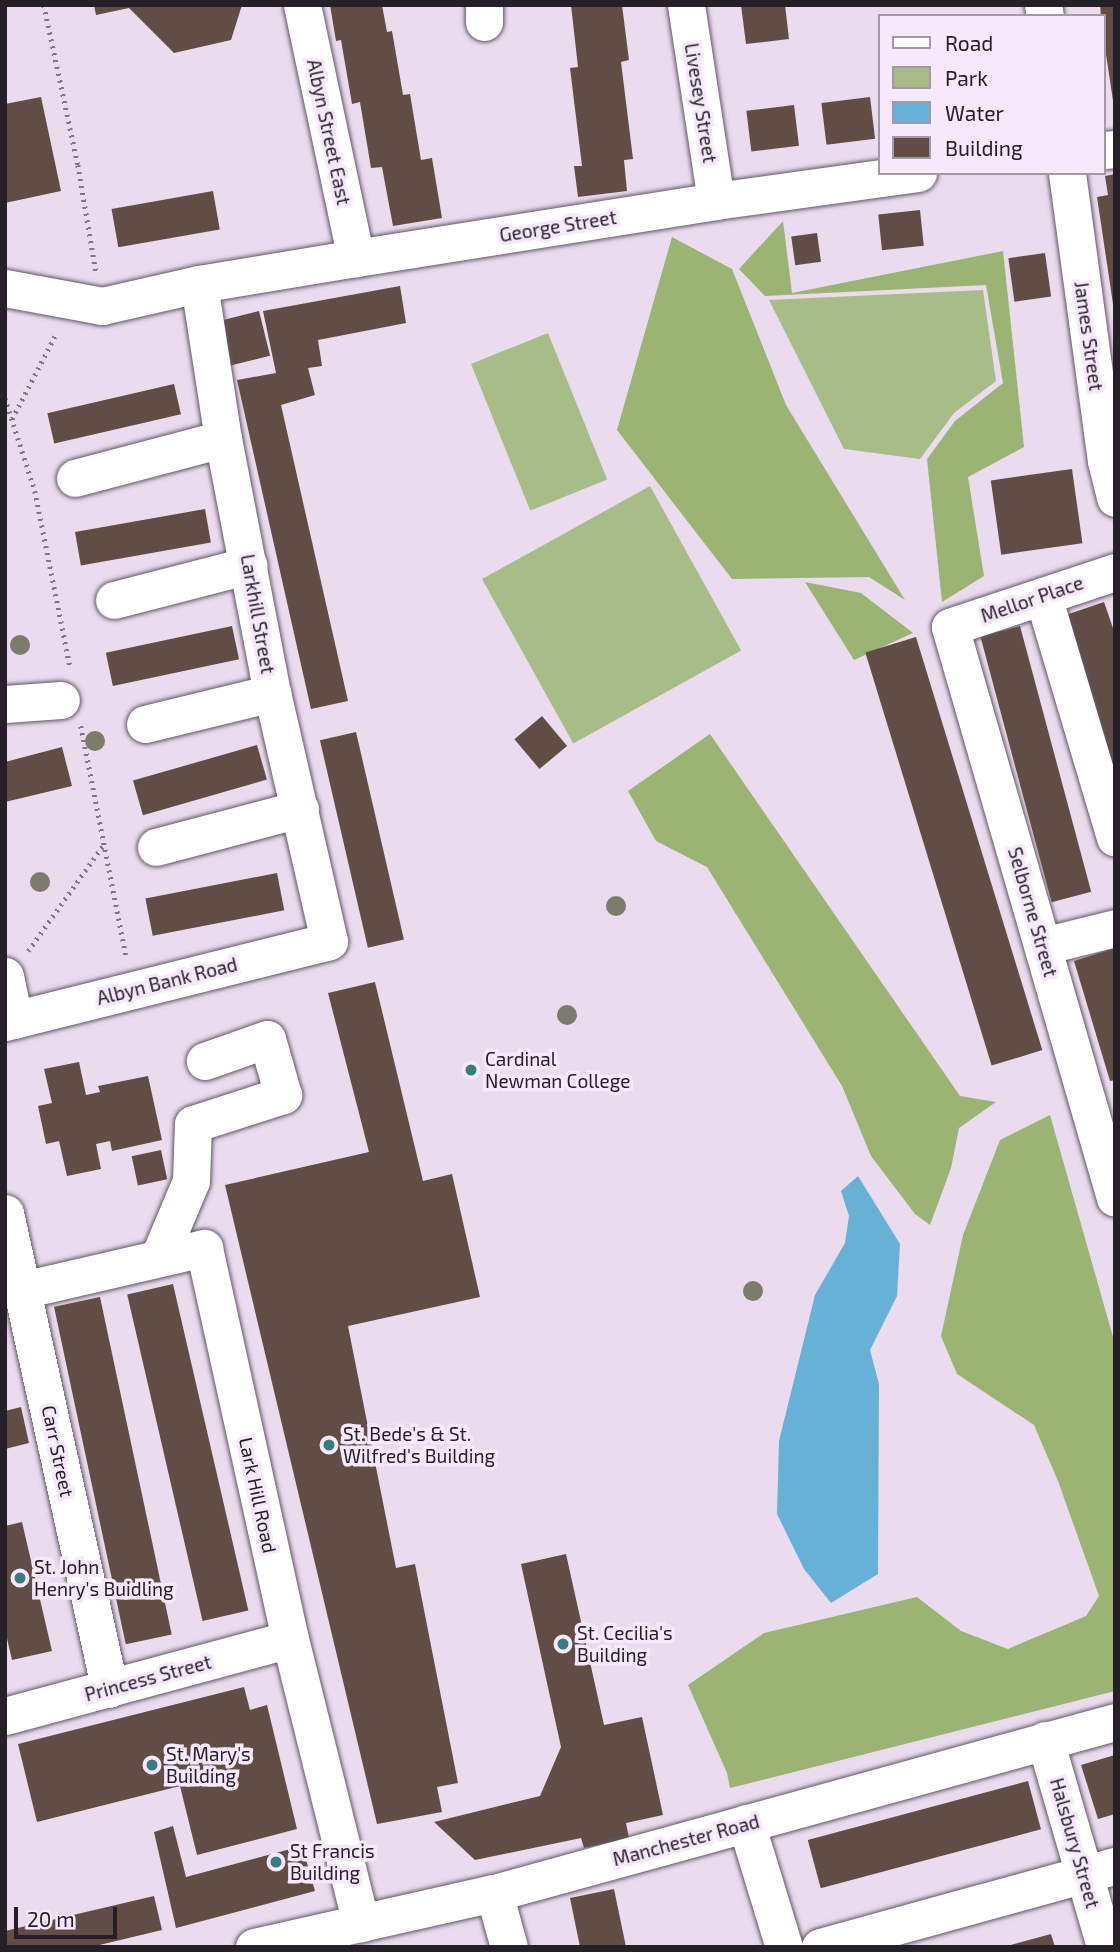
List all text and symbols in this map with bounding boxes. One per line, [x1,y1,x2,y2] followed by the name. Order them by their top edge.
[878,14,1106,175] legend
[945,30,993,55] text: Road
[680,41,722,165] street label: Livesey Street
[302,57,356,207] street label: Albyn Street East
[945,65,988,90] text: Park
[945,100,1004,125] text: Water
[945,135,1023,160] text: Building
[498,205,618,247] street label: George Street
[1070,280,1108,392] street label: James Street
[236,552,280,676] street label: Larkhill Street
[978,571,1086,627] street label: Mellor Place
[1004,844,1062,980] street label: Selborne Street
[94,952,240,1010] street label: Albyn Bank Road
[485,1048,630,1092] place label: Cardinal Newman College
[463,1062,479,1078] marker: Cardinal Newman College
[37,1403,79,1499] street label: Carr Street
[343,1423,495,1467] place label: St. Bede's & St. Wilfred's Building
[235,1435,281,1555] street label: Lark Hill Road
[321,1437,337,1453] marker: St. Bede's & St. Wilfred's Building
[34,1556,174,1600] place label: St. John Henry's Buidling
[12,1570,28,1586] marker: St. John Henry's Buidling
[577,1622,673,1666] place label: St. Cecilia's Building
[555,1636,571,1652] marker: St. Cecilia's Building
[82,1650,214,1706] street label: Princess Street
[166,1743,251,1787] place label: St. Mary's Building
[144,1757,160,1773] marker: St. Mary's Building
[1045,1775,1105,1911] street label: Halsbury Street
[610,1809,762,1871] street label: Manchester Road
[290,1840,375,1884] place label: St Francis Building
[268,1854,284,1870] marker: St Francis Building
[18,1892,121,1936] scale bar
[27,1906,75,1931] text: 20 m

